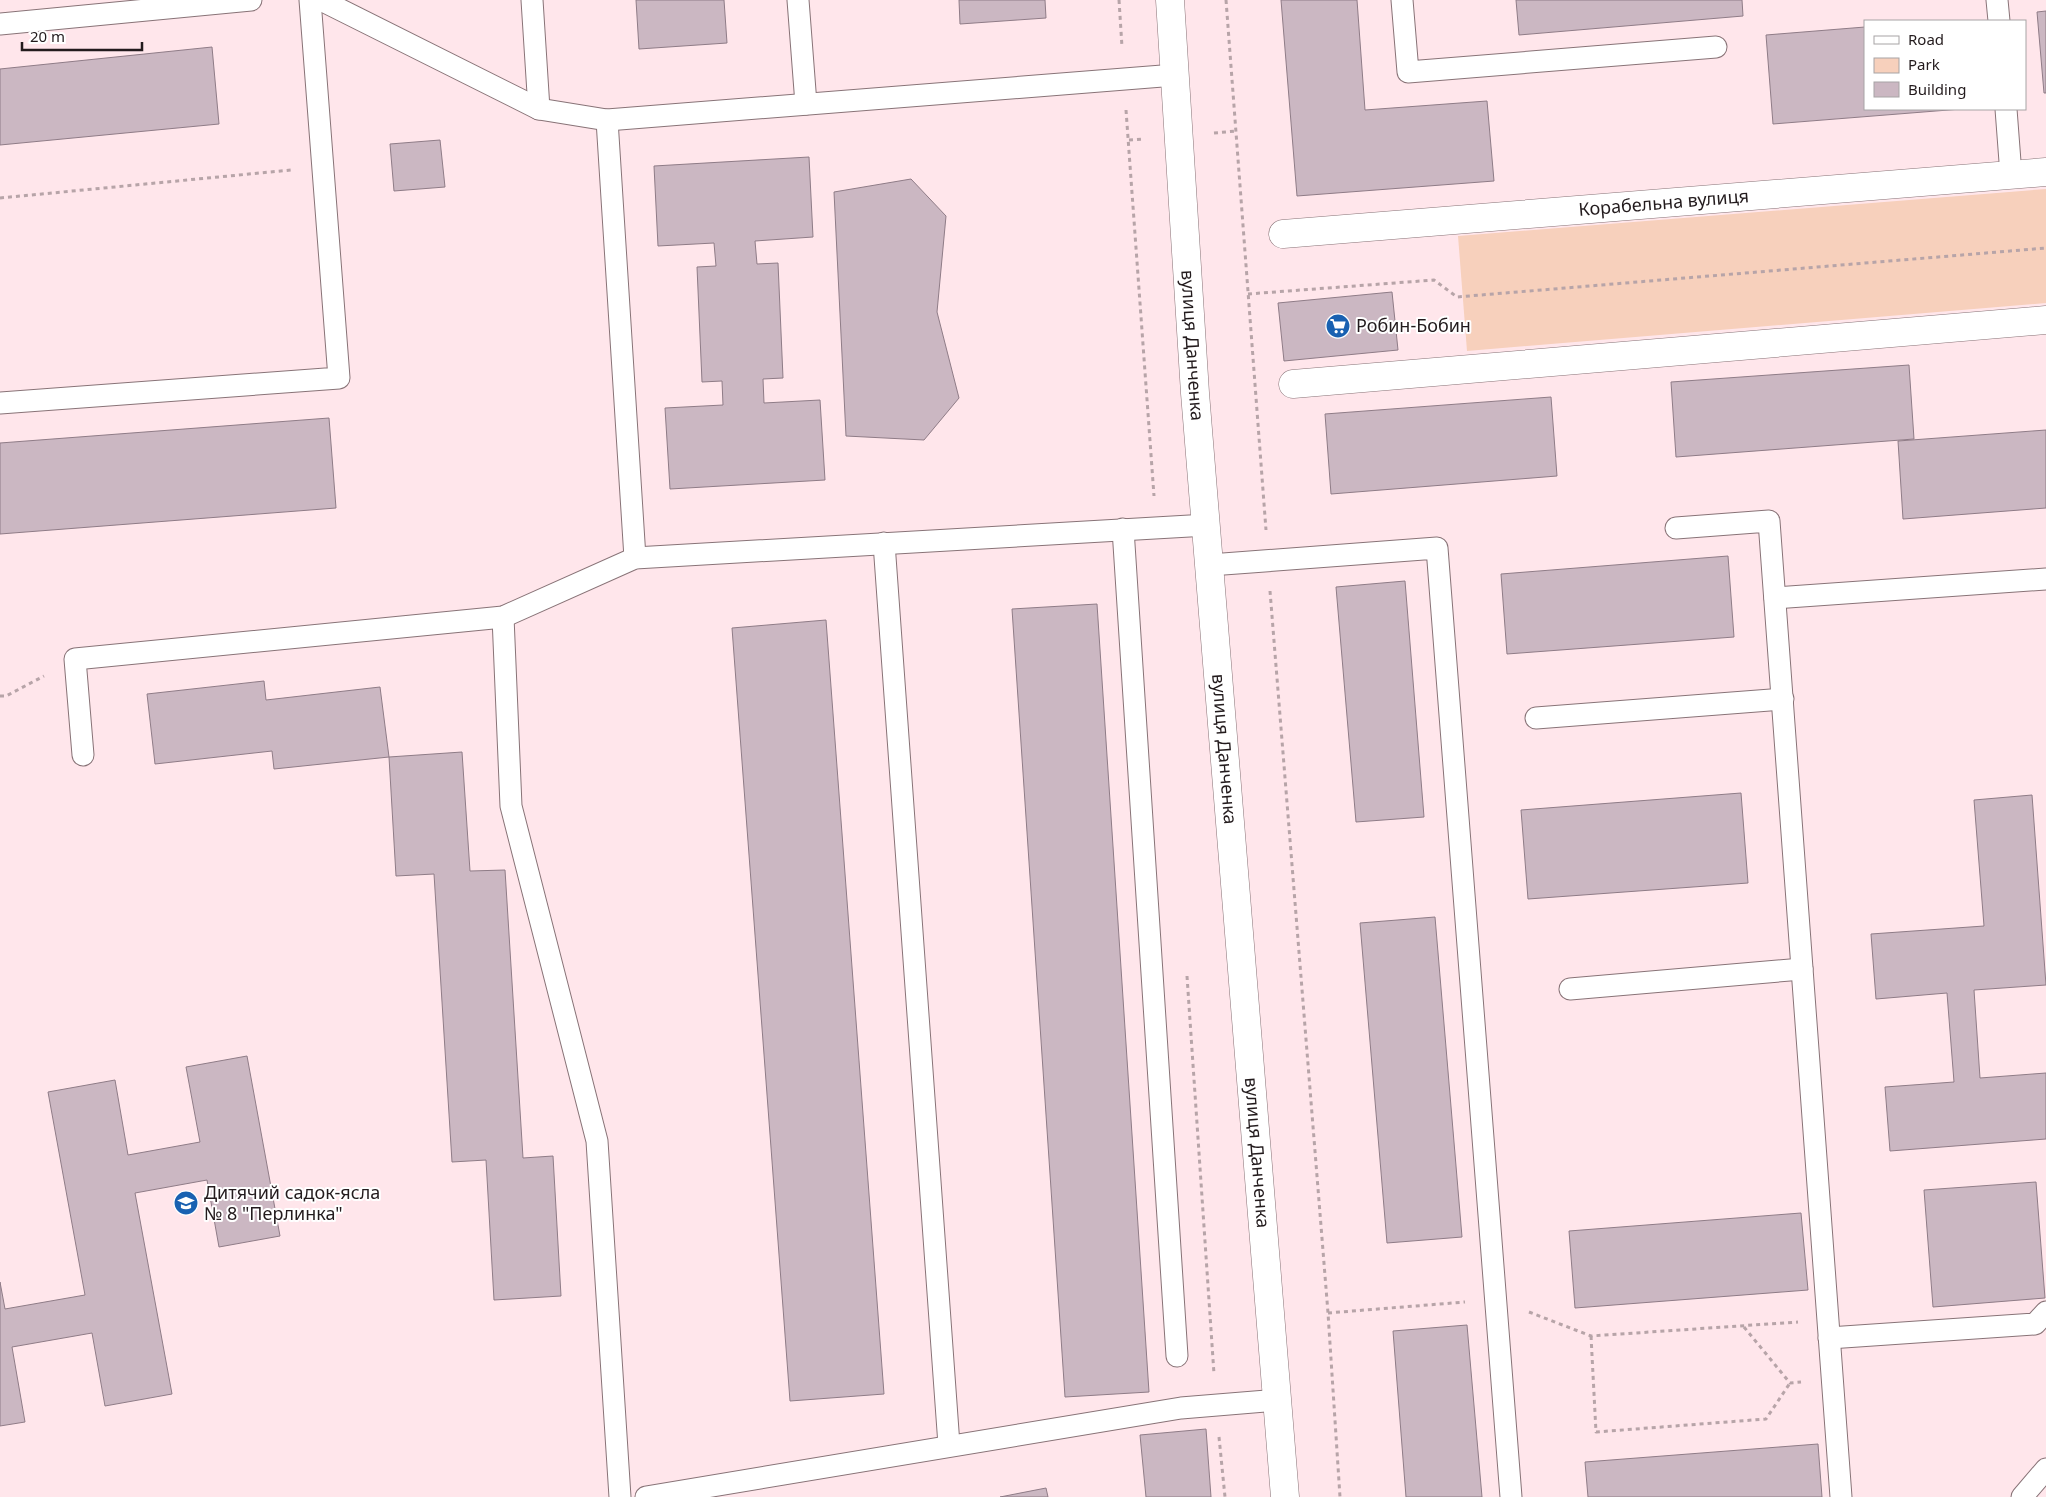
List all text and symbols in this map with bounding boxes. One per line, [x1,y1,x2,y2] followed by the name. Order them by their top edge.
[22,20,142,52] scale bar
[1864,20,2026,110] legend
[30,26,65,46] text: 20 m
[1908,29,1944,49] text: Road
[1908,54,1940,74] text: Park
[1908,79,1966,99] text: Building
[1578,183,1750,221] street label: Корабельна вулиця
[1176,269,1210,422] street label: вулиця Данченка
[1325,313,1351,339] supermarket icon: Робин-Бобин
[1356,313,1471,337] place label: Робин-Бобин
[1207,673,1243,825] street label: вулиця Данченка
[1240,1076,1276,1229] street label: вулиця Данченка
[204,1180,380,1225] place label: Дитячий садок-ясла № 8 "Перлинка"
[173,1190,199,1216] school or university icon: Дитячий садок-ясла № 8 "Перлинка"

